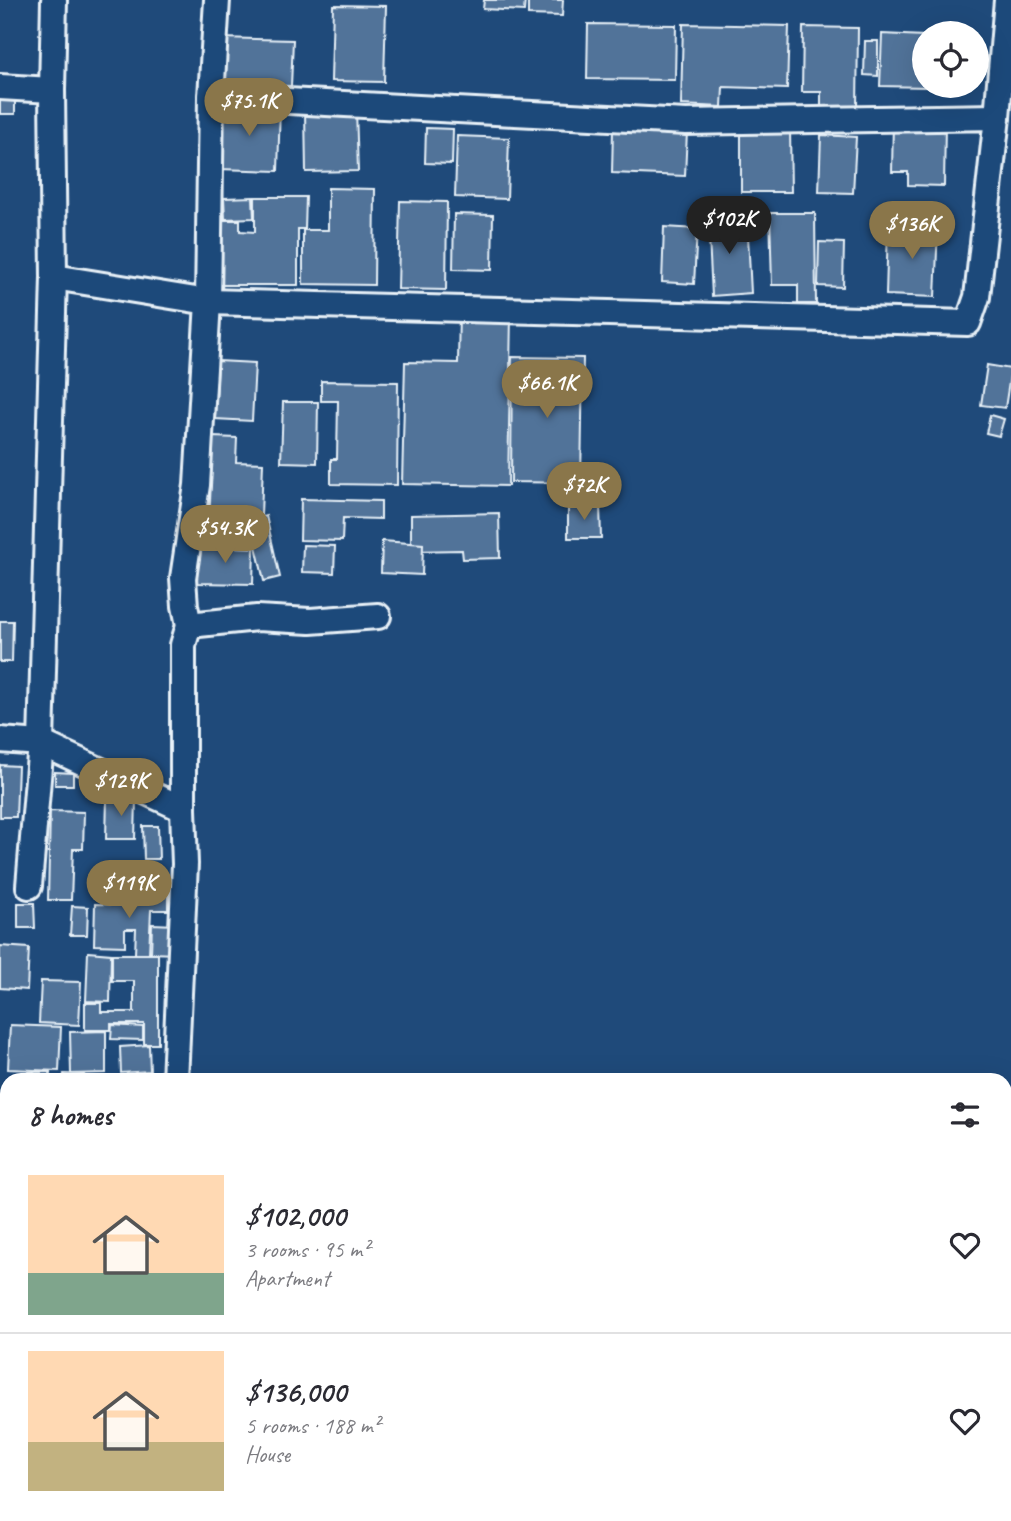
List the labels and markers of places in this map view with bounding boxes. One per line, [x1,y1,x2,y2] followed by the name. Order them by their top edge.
[192,78,306,138] pin: $75.1K
[680,196,778,256] pin: $102K
[863,202,961,261] pin: $136K
[490,360,604,420] pin: $66.1K
[543,462,625,522] pin: $72K
[168,505,282,565] pin: $54.3K
[72,758,170,818] pin: $129K
[80,860,178,920] pin: $119K

